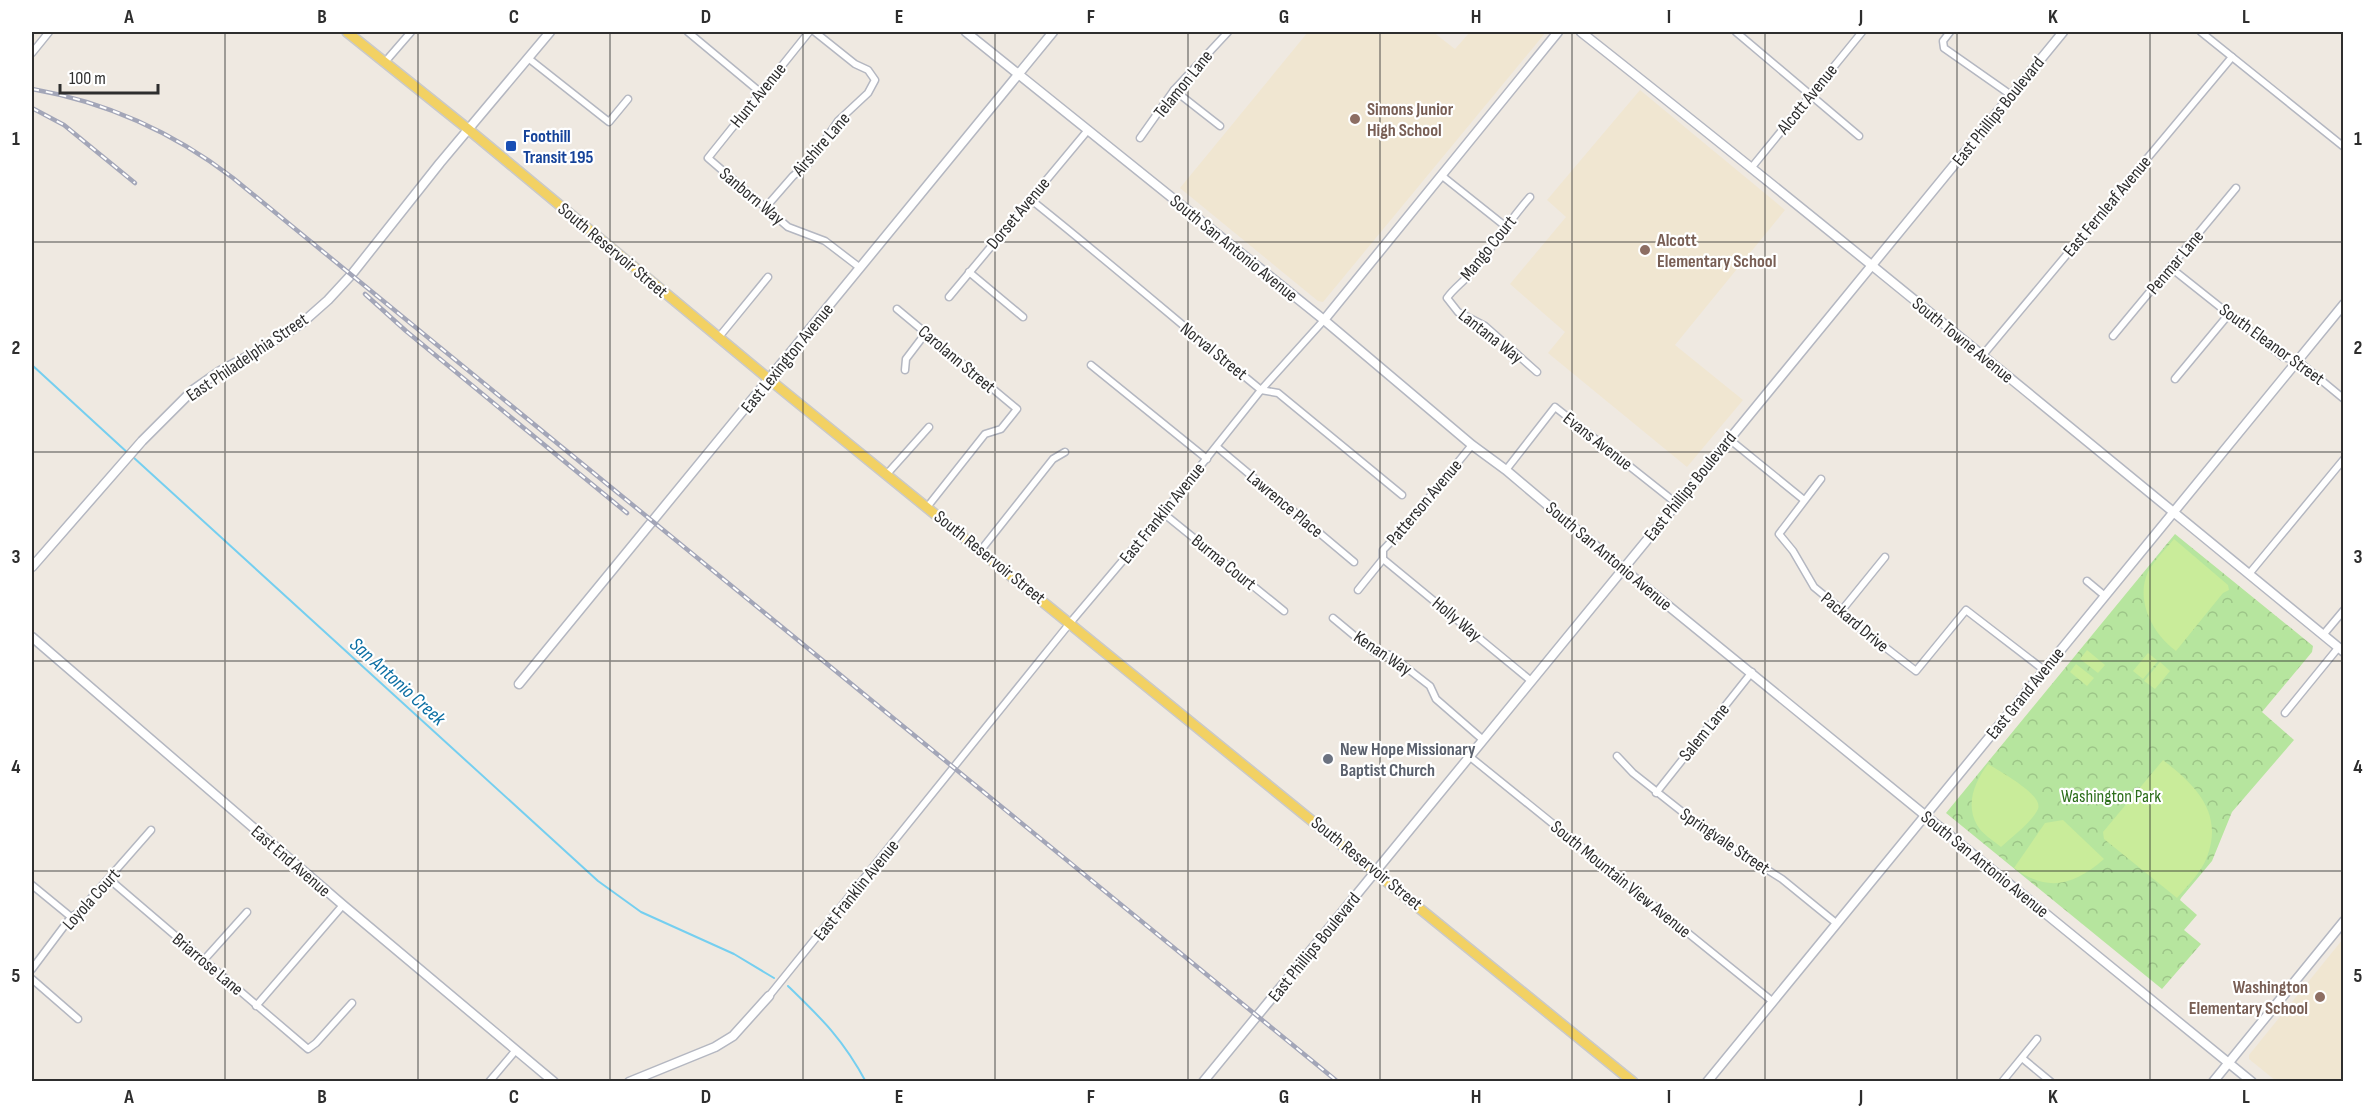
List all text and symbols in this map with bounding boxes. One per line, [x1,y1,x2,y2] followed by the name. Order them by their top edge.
[123,5,134,29] text: A
[317,5,327,29] text: B
[509,5,519,29] text: C
[701,5,711,29] text: D
[895,5,903,29] text: E
[1087,5,1095,29] text: F
[1279,5,1289,29] text: G
[1471,5,1481,29] text: H
[1667,5,1671,29] text: I
[1858,5,1863,29] text: J
[2048,5,2058,29] text: K
[2242,5,2250,29] text: L
[1150,46,1217,123] street label: Telamon Lane
[1948,53,2049,170] street label: East Phillips Boulevard
[60,57,158,95] scale bar
[726,59,791,132] street label: Hunt Avenue
[1772,60,1842,139] street label: Alcott Avenue
[69,68,106,89] text: 100 m
[1367,99,1454,141] place label: Simons Junior High School
[788,108,855,181] street label: Airshire Lane
[1348,112,1362,126] marker: Simons Junior High School
[523,126,593,168] place label: Foothill Transit 195
[12,127,20,151] text: 1
[2354,127,2362,151] text: 1
[504,139,518,153] marker: Foothill Transit 195
[2059,152,2156,261] street label: East Fernleaf Avenue
[715,163,788,230] street label: Sanborn Way
[982,173,1054,253] street label: Dorset Avenue
[1166,190,1302,306] street label: South San Antonio Avenue
[554,198,672,303] street label: South Reservoir Street
[1456,211,1521,285] street label: Mango Court
[2142,226,2208,299] street label: Penmar Lane
[1656,230,1776,272] place label: Alcott Elementary School
[1638,243,1652,257] marker: Alcott Elementary School
[1908,293,2018,388] street label: South Towne Avenue
[737,299,838,417] street label: East Lexington Avenue
[2215,299,2329,390] street label: South Eleanor Street
[1454,305,1527,368] street label: Lantana Way
[182,309,313,406] street label: East Philadelphia Street
[1176,318,1252,385] street label: Norval Street
[914,321,1000,398] street label: Carolann Street
[12,336,20,360] text: 2
[2354,336,2362,360] text: 2
[1559,408,1637,475] street label: Evans Avenue
[1640,428,1741,545] street label: East Phillips Boulevard
[1382,455,1466,550] street label: Patterson Avenue
[1115,459,1209,568] street label: East Franklin Avenue
[1242,466,1327,542] street label: Lawrence Place
[1541,498,1676,615] street label: South San Antonio Avenue
[930,506,1050,609] street label: South Reservoir Street
[1187,530,1260,595] street label: Burma Court
[12,545,21,569] text: 3
[2354,545,2363,569] text: 3
[1817,588,1893,657] street label: Packard Drive
[1428,593,1486,646] street label: Holly Way
[1350,626,1416,680] street label: Kenan Way
[345,633,450,731] water label: San Antonio Creek
[1982,643,2069,743] street label: East Grand Avenue
[1675,699,1734,765] street label: Salem Lane
[1340,739,1476,781] place label: New Hope Missionary Baptist Church
[1321,752,1335,766] marker: New Hope Missionary Baptist Church
[11,755,21,779] text: 4
[2353,755,2363,779] text: 4
[2061,786,2161,807] park label: Washington Park
[1676,804,1774,879] street label: Springvale Street
[1917,806,2053,922] street label: South San Antonio Avenue
[1307,812,1427,915] street label: South Reservoir Street
[1546,816,1695,942] street label: South Mountain View Avenue
[247,821,335,902] street label: East End Avenue
[809,836,903,945] street label: East Franklin Avenue
[58,864,125,934] street label: Loyola Court
[1264,889,1365,1006] street label: East Phillips Boulevard
[168,929,247,1000] street label: Briarrose Lane
[12,964,21,988] text: 5
[2354,964,2363,988] text: 5
[2189,977,2308,1019] place label: Washington Elementary School
[2313,990,2327,1004] marker: Washington Elementary School
[123,1085,134,1109] text: A
[317,1085,327,1109] text: B
[509,1085,519,1109] text: C
[701,1085,711,1109] text: D
[895,1085,903,1109] text: E
[1087,1085,1095,1109] text: F
[1279,1085,1289,1109] text: G
[1471,1085,1481,1109] text: H
[1667,1085,1671,1109] text: I
[1858,1085,1863,1109] text: J
[2048,1085,2058,1109] text: K
[2242,1085,2250,1109] text: L

